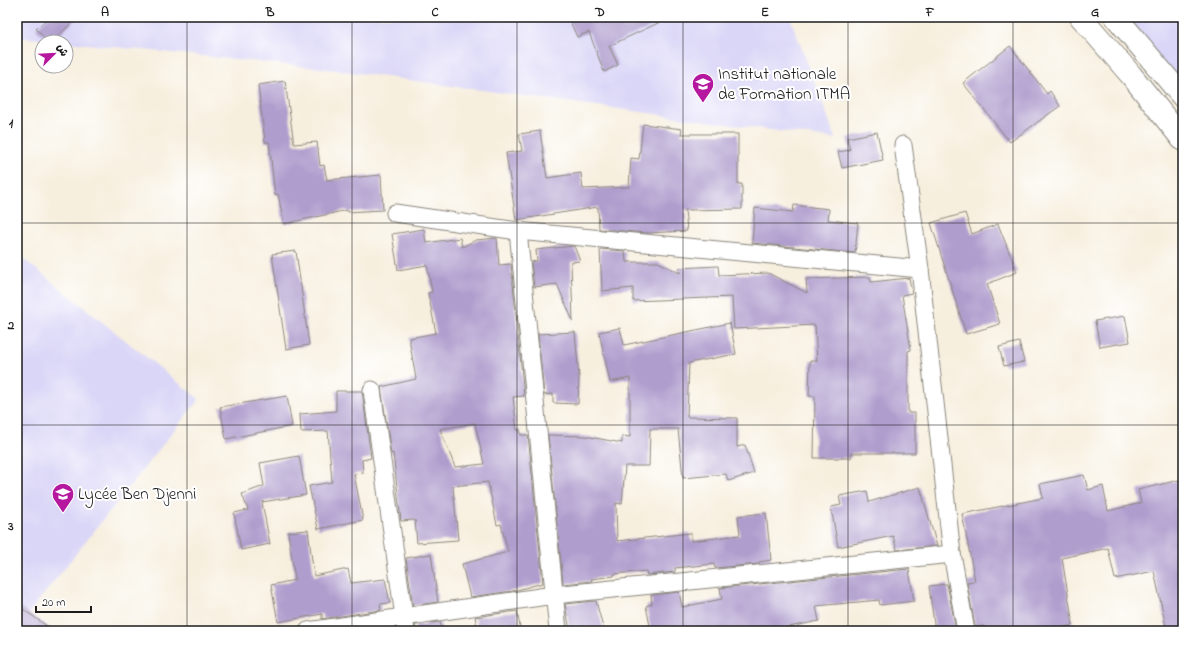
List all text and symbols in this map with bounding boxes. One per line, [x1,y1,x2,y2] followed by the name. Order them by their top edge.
[101,3,109,22] text: A
[265,3,275,22] text: B
[431,3,439,22] text: C
[594,3,605,22] text: D
[761,3,769,22] text: E
[925,3,935,22] text: F
[1091,3,1099,22] text: G
[34,34,74,74] north arrow
[52,42,72,59] text: ش
[718,62,850,107] place label: Institut nationale de Formation ITMA
[690,71,716,104] school or university icon: Institut nationale de Formation ITMA
[9,114,14,133] text: 1
[7,316,15,335] text: 2
[50,481,76,514] school or university icon: Lycée Ben Djenni
[78,482,196,508] place label: Lycée Ben Djenni
[7,517,14,536] text: 3
[36,588,91,614] scale bar
[42,594,65,612] text: 20 m

